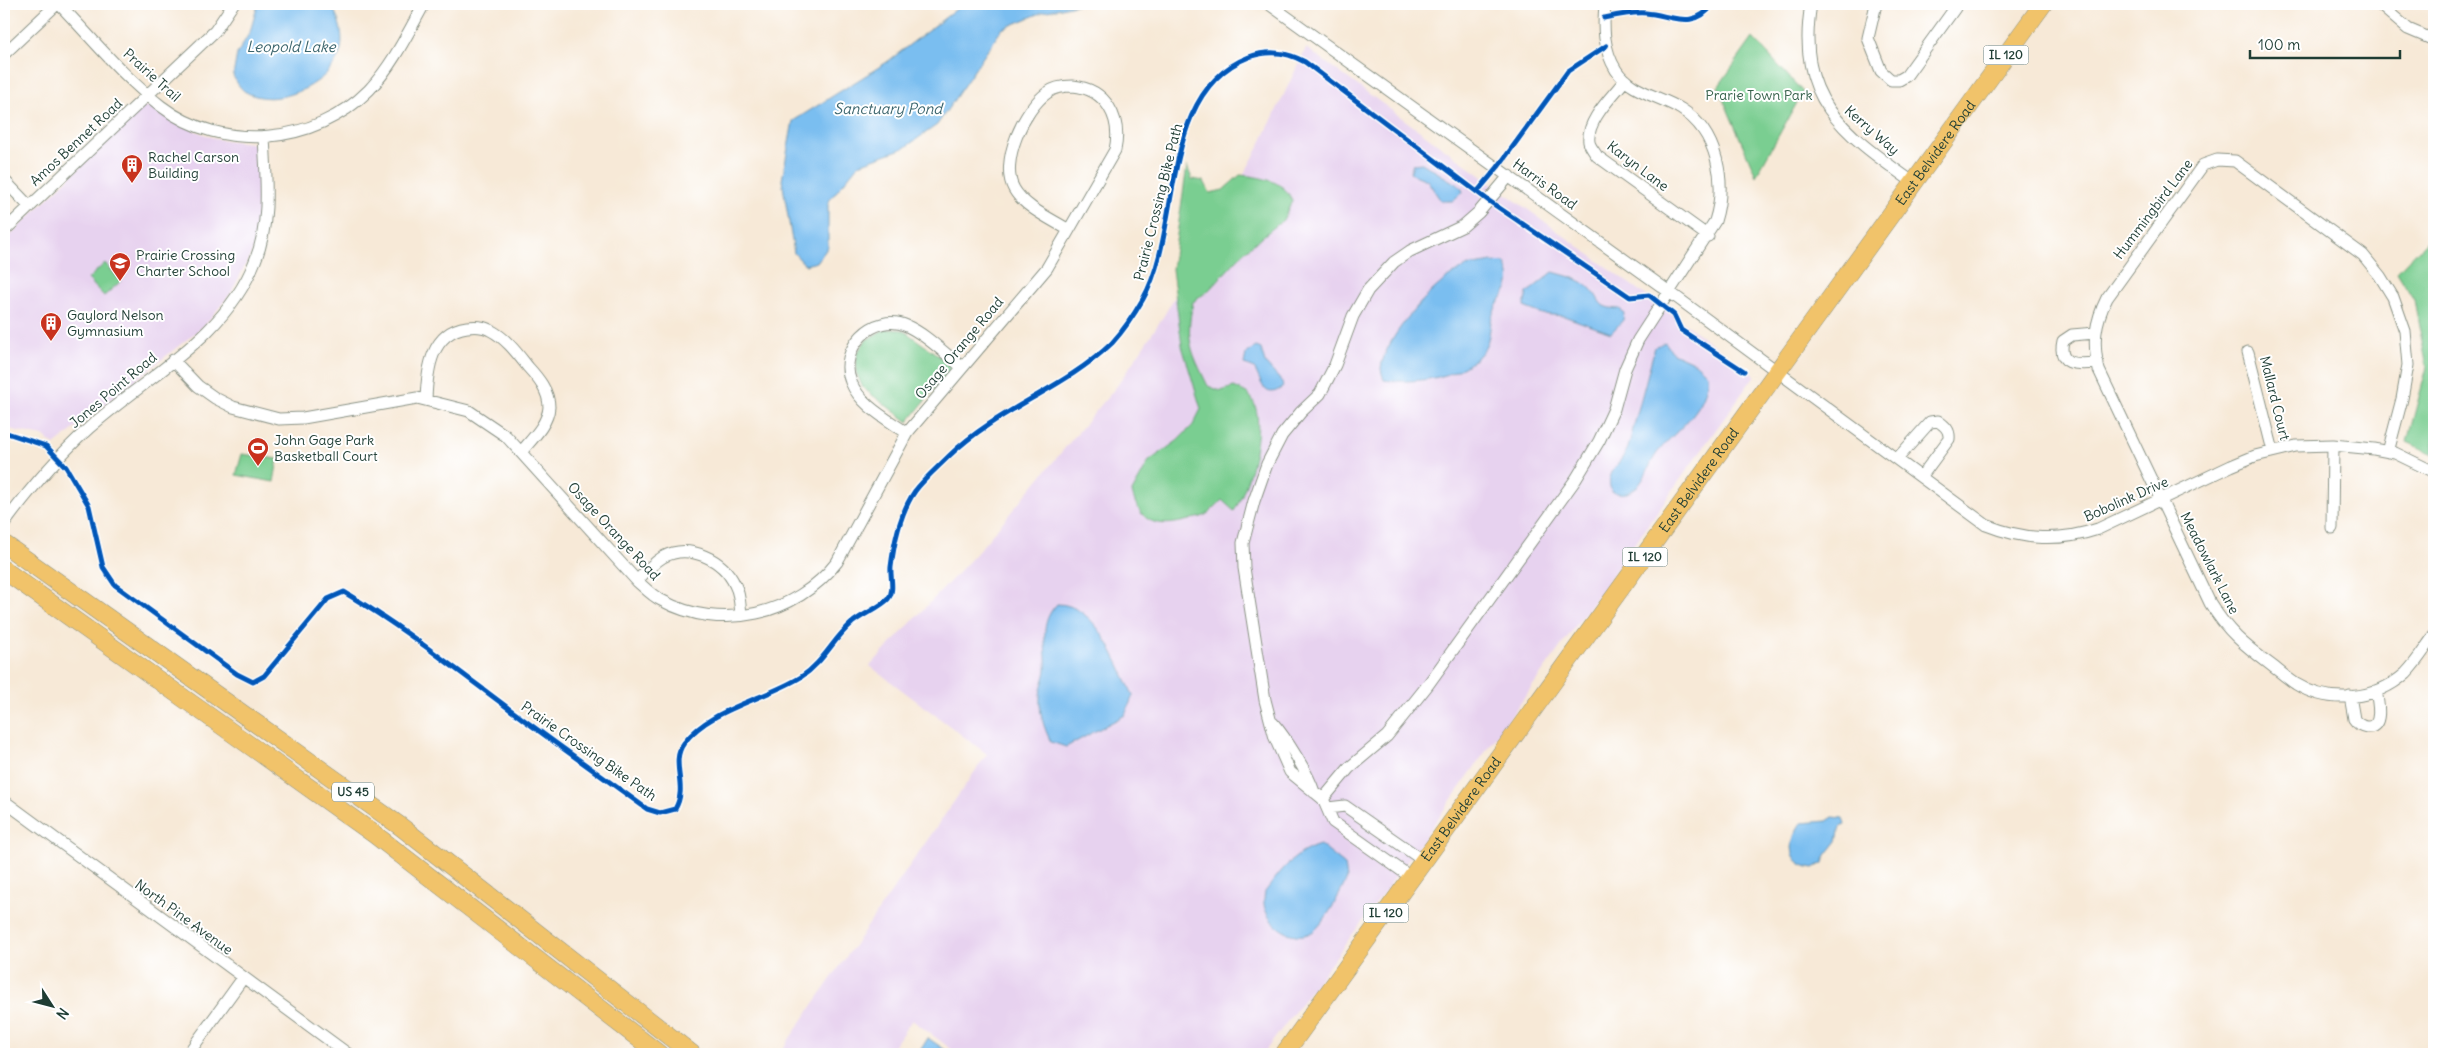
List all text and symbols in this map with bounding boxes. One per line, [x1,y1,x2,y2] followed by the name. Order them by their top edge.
[2250,28,2400,60] scale bar
[2258,35,2300,54] text: 100 m
[246,37,336,56] water label: Leopold Lake
[120,45,184,105] street label: Prairie Trail
[1984,46,2028,64] road number: IL 120
[1705,86,1813,104] park label: Prarie Town Park
[26,94,126,190] street label: Amos Bennet Road
[1892,97,1979,209] street label: East Belvidere Road
[834,99,944,118] water label: Sanctuary Pond
[1841,101,1903,159] street label: Kerry Way
[1130,121,1186,283] street label: Prairie Crossing Bike Path
[1604,137,1672,195] street label: Karyn Lane
[148,148,239,182] place label: Rachel Carson Building
[120,153,144,184] building icon: Rachel Carson Building
[1509,155,1581,213] street label: Harris Road
[2109,155,2197,263] street label: Hummingbird Lane
[136,246,235,280] place label: Prairie Crossing Charter School
[108,251,132,282] school or university icon: Prairie Crossing Charter School
[911,293,1007,403] street label: Osage Orange Road
[67,306,164,340] place label: Gaylord Nelson Gymnasium
[39,311,63,342] building icon: Gaylord Nelson Gymnasium
[66,348,160,432] street label: Jones Point Road
[2256,354,2294,442] street label: Mallard Court
[1655,424,1743,536] street label: East Belvidere Road
[274,431,378,465] place label: John Gage Park Basketball Court
[246,436,270,467] sports icon: John Gage Park Basketball Court
[2081,472,2171,526] street label: Bobolink Drive
[564,478,664,584] street label: Osage Orange Road
[2176,509,2244,617] street label: Meadowlark Lane
[1622,548,1668,566] road number: IL 120
[518,697,660,805] street label: Prairie Crossing Bike Path
[1417,753,1505,865] street label: East Belvidere Road
[332,782,374,802] road number: US 45
[131,875,237,959] street label: North Pine Avenue
[1364,904,1408,922] road number: IL 120
[28,980,78,1030] north arrow
[52,1004,73,1023] text: N

